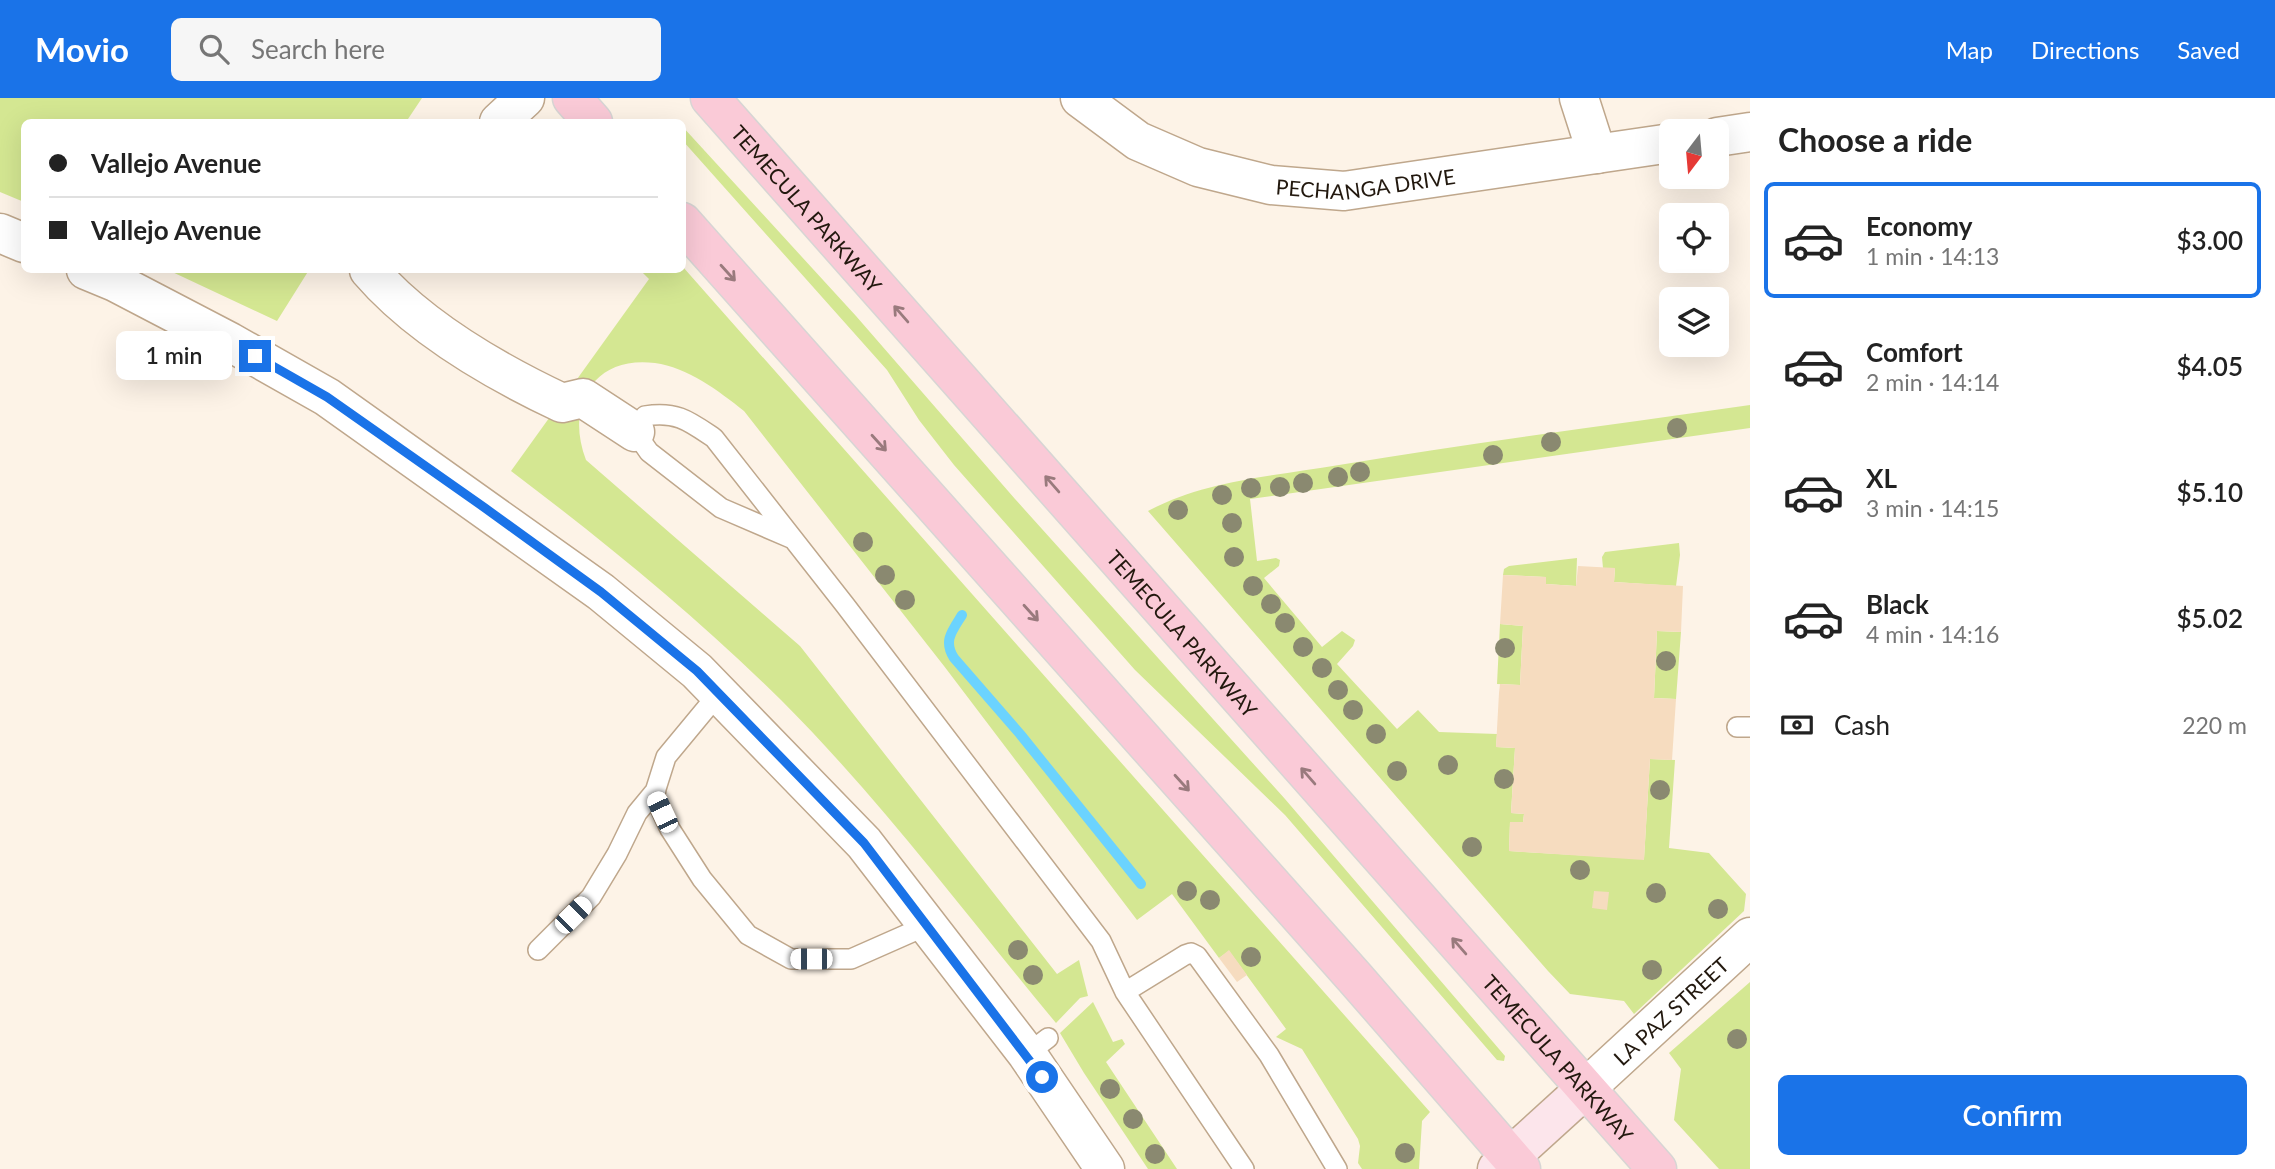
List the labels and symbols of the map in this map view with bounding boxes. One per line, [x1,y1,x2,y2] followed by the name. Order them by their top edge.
[727,119,888,297] street label: TEMECULA PARKWAY
[1659,119,1729,189] north arrow
[1275,162,1457,204] street label: PECHANGA DRIVE
[720,264,736,282] one-way arrow
[893,305,909,323] one-way arrow
[115,331,230,380] callout: 1 min
[239,340,271,372] route end
[871,434,887,452] one-way arrow
[1043,476,1060,493] one-way arrow
[1103,544,1264,722] street label: TEMECULA PARKWAY
[1023,604,1039,622] one-way arrow
[1300,767,1316,785] one-way arrow
[1174,774,1190,792] one-way arrow
[644,789,681,835] car
[551,893,596,937] car
[1450,938,1467,955] one-way arrow
[791,949,833,970] car
[1608,951,1733,1069] street label: LA PAZ STREET
[1478,969,1640,1147] street label: TEMECULA PARKWAY
[1026,1061,1058,1093] route start

